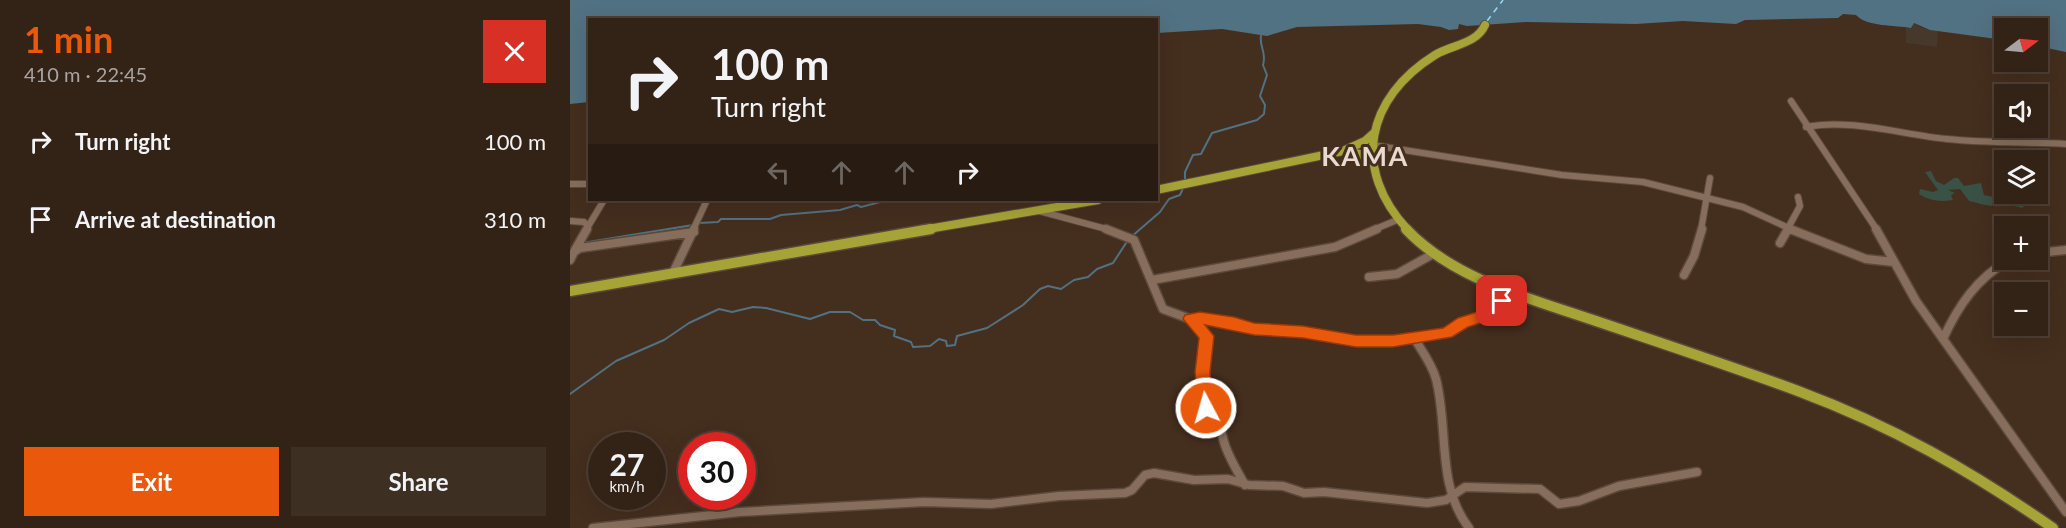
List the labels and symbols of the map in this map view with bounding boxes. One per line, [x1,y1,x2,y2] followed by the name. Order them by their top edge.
[1994,18,2048,72] north arrow
[1321,139,1409,172] district label: KAMA
[1476,275,1527,326] pin
[1174,376,1238,440] position arrow
[678,432,756,510] speed limit sign: 30

